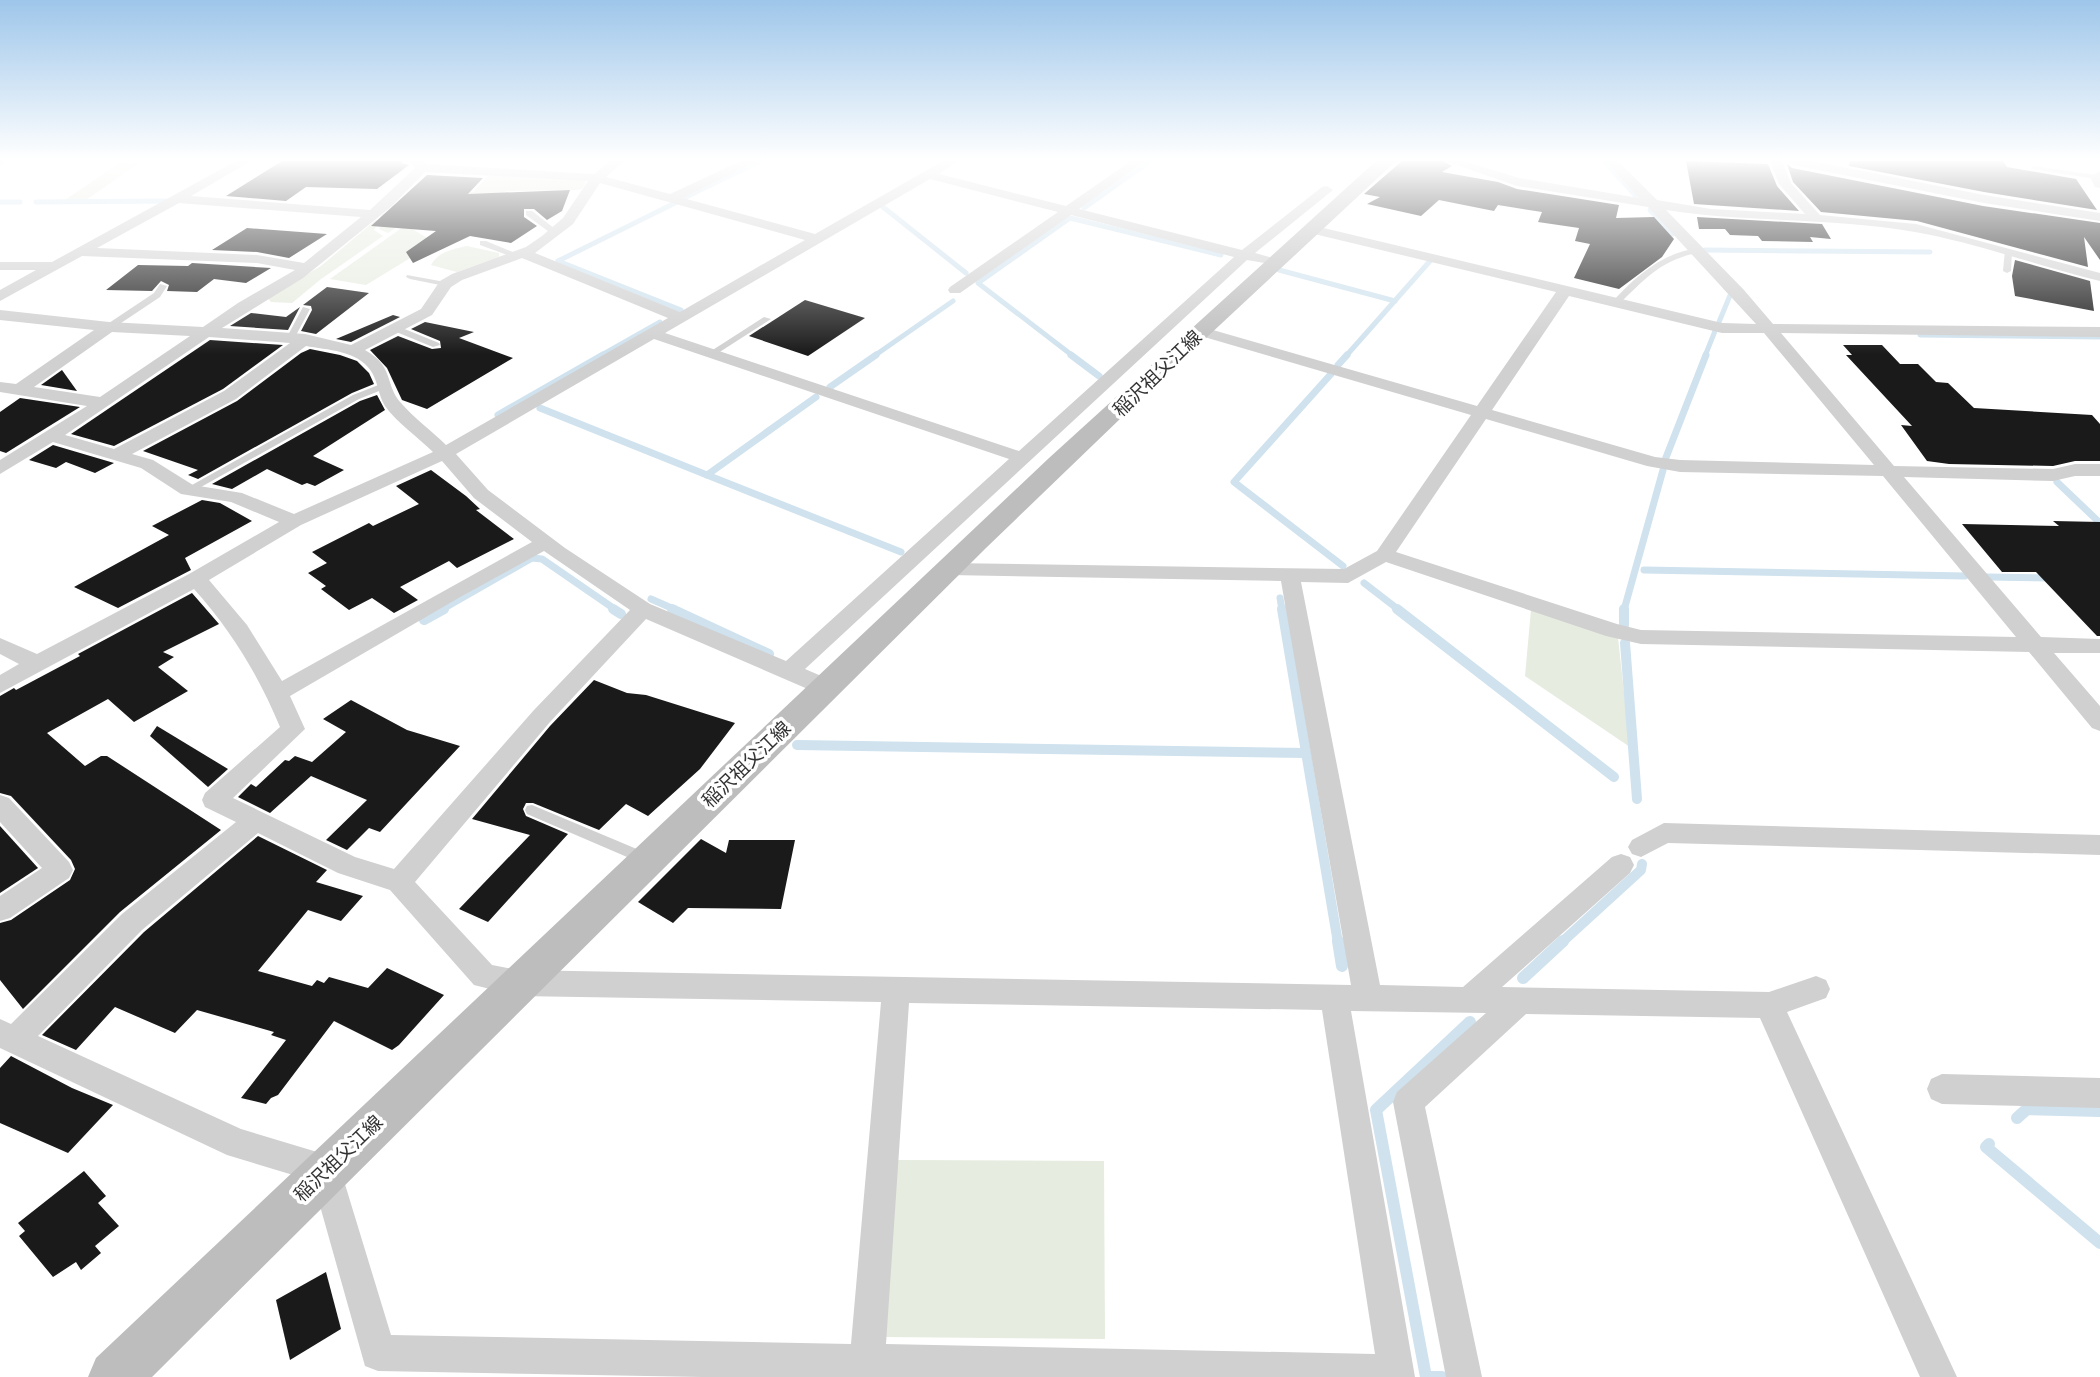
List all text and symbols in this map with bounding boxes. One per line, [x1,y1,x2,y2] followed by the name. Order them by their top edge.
[1108,325,1206,421] street label: 稲沢祖父江線
[697,716,795,812] street label: 稲沢祖父江線
[289,1110,387,1206] street label: 稲沢祖父江線

